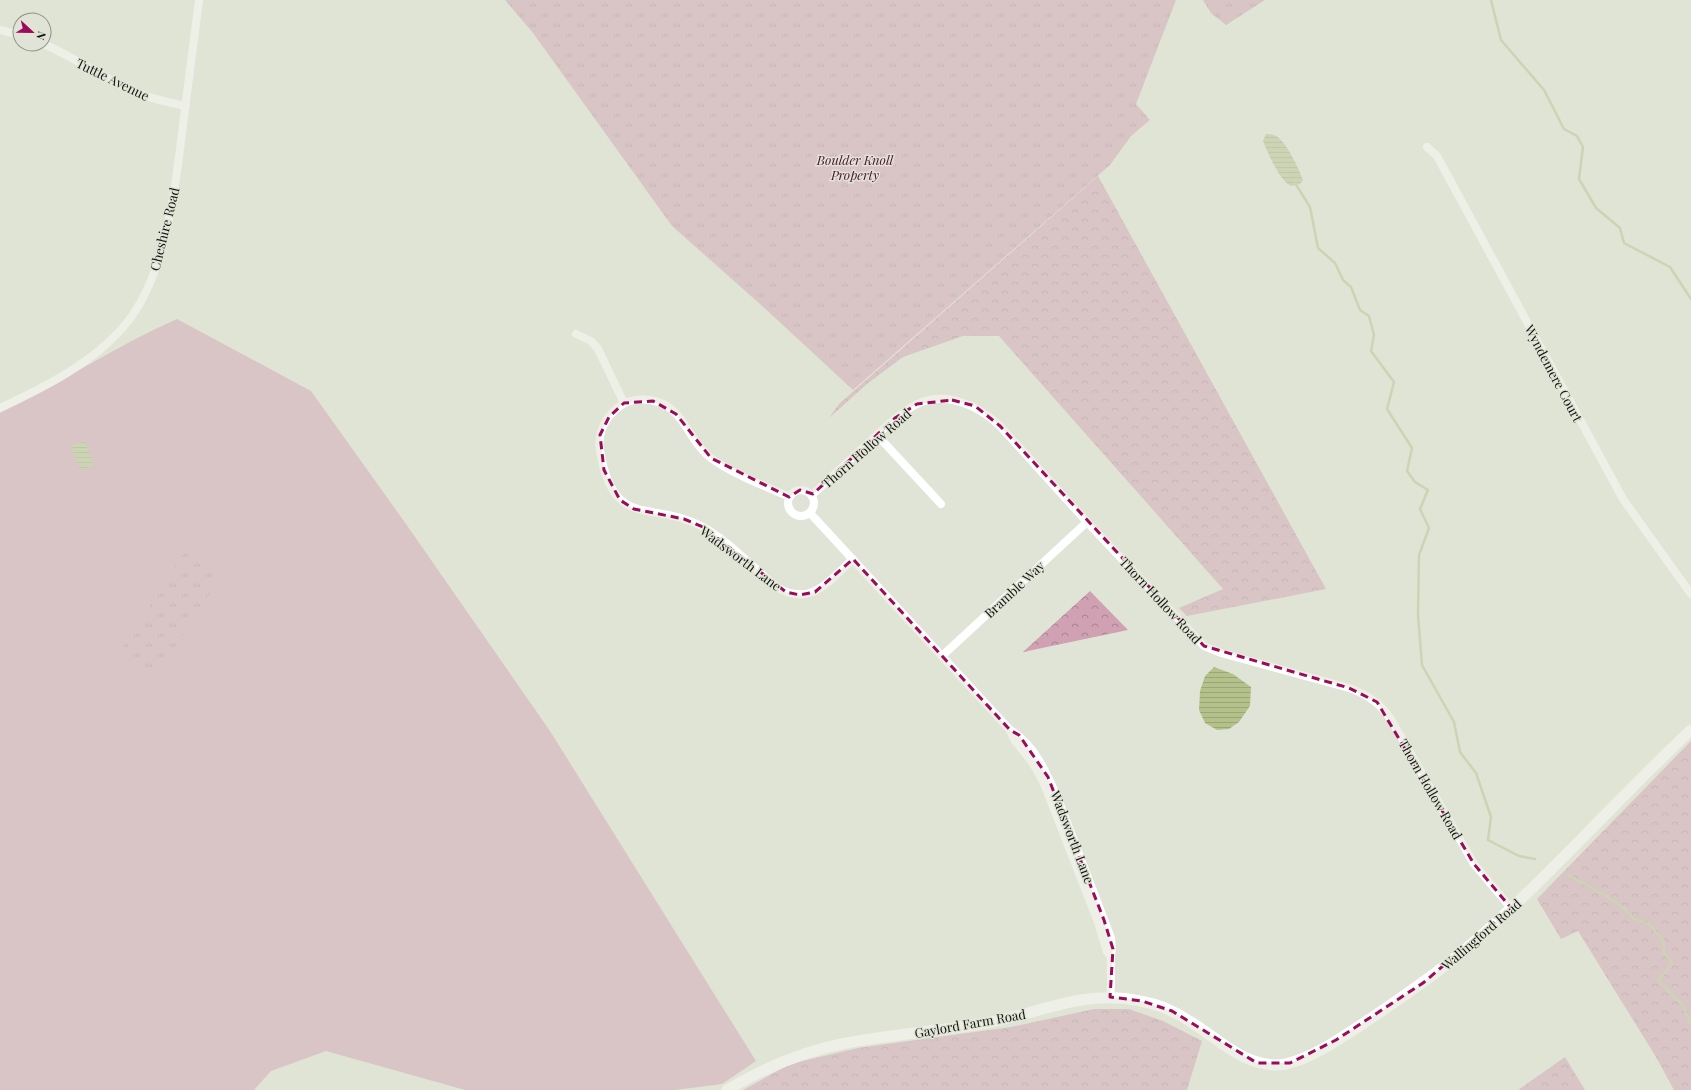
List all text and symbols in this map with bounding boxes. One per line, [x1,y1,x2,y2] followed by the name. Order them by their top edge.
[12,12,52,52] north arrow
[33,29,50,42] text: N
[74,54,153,104] street label: Tuttle Avenue
[816,151,895,183] park label: Boulder Knoll Property
[145,185,183,272] street label: Cheshire Road
[1521,321,1587,425] street label: Wyndemere Court
[818,404,915,491] street label: Thorn Hollow Road
[696,521,785,594] street label: Wadsworth Lane
[1116,553,1206,647] street label: Thorn Hollow Road
[980,557,1048,621] street label: Bramble Way
[1395,736,1467,843] street label: Thorn Hollow Road
[1047,787,1099,886] street label: Wadsworth Lane
[1437,894,1525,974] street label: Wallingford Road
[913,1005,1027,1041] street label: Gaylord Farm Road

